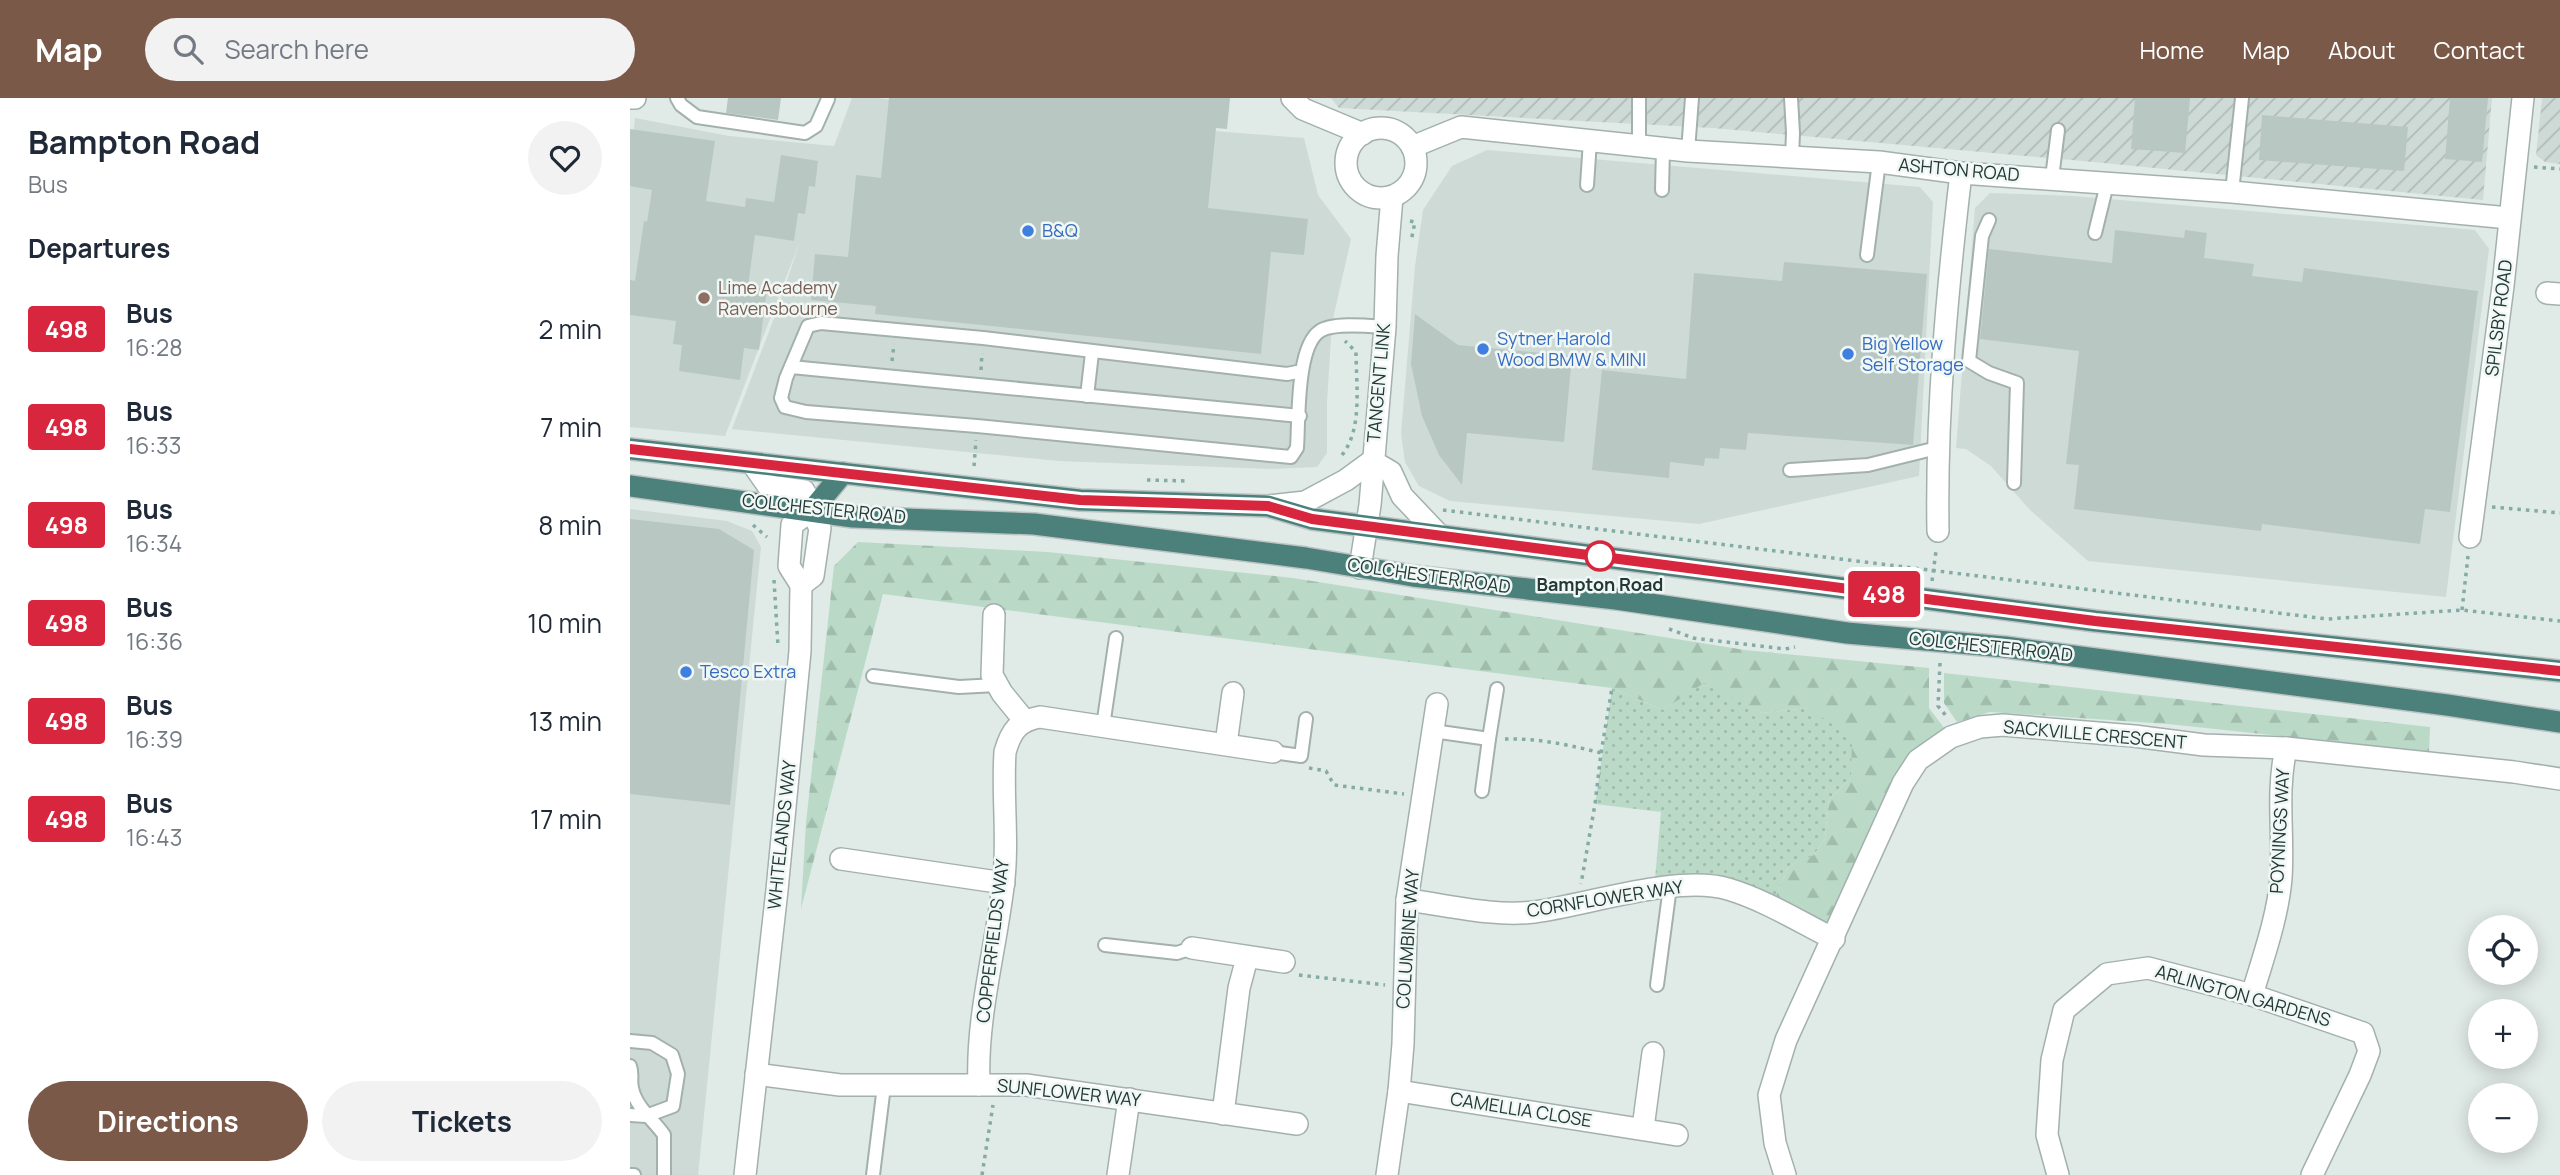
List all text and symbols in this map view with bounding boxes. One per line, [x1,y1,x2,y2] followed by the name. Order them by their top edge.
[145,18,635,81] search box
[35,27,103,72] text: Map
[169,30,207,68] icon: search
[225,31,369,67] text: Search here
[2139,33,2204,66] text: Home
[2242,33,2290,66] text: Map
[2328,33,2396,66] text: About
[2434,33,2525,66] text: Contact
[28,119,260,164] text: Bampton Road
[528,121,602,195] button: heart
[1897,152,2021,186] street label: ASHTON ROAD
[28,168,68,200] text: Bus
[1042,218,1078,242] place label: B&Q
[1020,223,1036,239] marker: B&Q
[28,230,170,266] text: Departures
[2479,258,2517,378] street label: SPILSBY ROAD
[718,275,838,320] place label: Lime Academy Ravensbourne
[696,290,712,306] marker: Lime Academy Ravensbourne
[126,295,173,331] text: Bus
[538,311,602,347] text: 2 min
[45,312,88,345] text: 498
[1361,322,1395,444] street label: TANGENT LINK
[1497,326,1646,371] place label: Sytner Harold Wood BMW & MINI
[126,331,183,363] text: 16:28
[1862,331,1964,376] place label: Big Yellow Self Storage
[1475,341,1491,357] marker: Sytner Harold Wood BMW & MINI
[1840,346,1856,362] marker: Big Yellow Self Storage
[126,393,173,429] text: Bus
[540,409,602,445] text: 7 min
[45,410,88,443] text: 498
[126,429,182,461] text: 16:33
[741,487,907,529] street label: COLCHESTER ROAD
[126,491,173,527] text: Bus
[538,507,602,543] text: 8 min
[45,508,88,541] text: 498
[126,527,182,559] text: 16:34
[1585,541,1615,571] marker: Bampton Road
[1346,552,1512,598] street label: COLCHESTER ROAD
[1844,571,1924,617] line badge: 498
[1537,572,1663,596] place label: Bampton Road
[1862,577,1906,610] text: 498
[126,589,173,625] text: Bus
[527,605,602,641] text: 10 min
[45,606,88,639] text: 498
[126,625,183,657] text: 16:36
[1908,625,2074,667] street label: COLCHESTER ROAD
[700,659,796,683] place label: Tesco Extra
[678,664,694,680] marker: Tesco Extra
[126,687,173,723] text: Bus
[529,703,602,739] text: 13 min
[45,704,88,737] text: 498
[2002,714,2188,754] street label: SACKVILLE CRESCENT
[126,723,183,755] text: 16:39
[761,758,801,911] street label: WHITELANDS WAY
[2264,767,2294,894] street label: POYNINGS WAY
[126,785,173,821] text: Bus
[530,801,602,837] text: 17 min
[45,802,88,835] text: 498
[126,821,182,853] text: 16:43
[970,857,1014,1024] street label: COPPERFIELDS WAY
[1390,867,1424,1010] street label: COLUMBINE WAY
[1525,874,1686,922] street label: CORNFLOWER WAY
[2468,915,2538,1153] map controls
[2468,915,2538,985] button: locate
[2153,959,2334,1032] street label: ARLINGTON GARDENS
[2468,999,2538,1069] button: +
[996,1073,1143,1112] street label: SUNFLOWER WAY
[28,1081,308,1161] button: Directions
[322,1081,602,1161] button: Tickets
[2468,1083,2538,1153] button: −
[1449,1086,1594,1132] street label: CAMELLIA CLOSE

